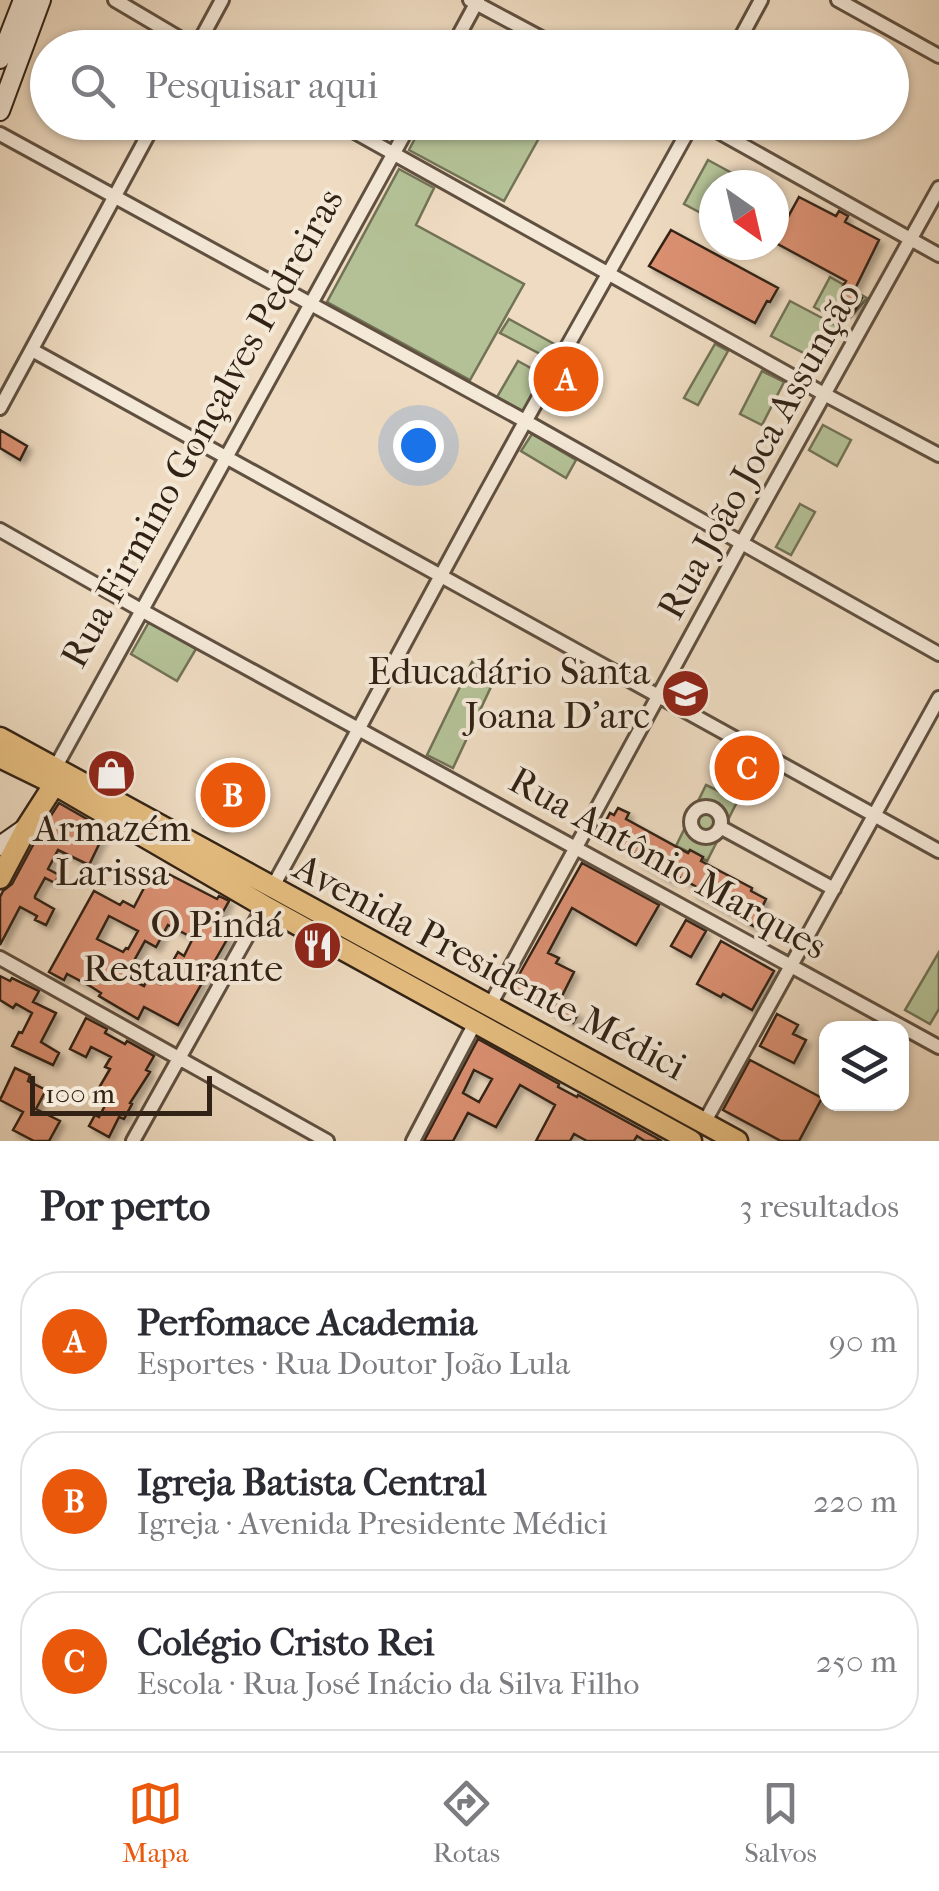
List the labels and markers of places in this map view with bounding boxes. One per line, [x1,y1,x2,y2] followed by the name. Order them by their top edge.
[534,342,598,416] pin: A
[368,649,650,738] place label: Educadário Santa Joana D’arc
[659,667,711,719] school or university icon: Educadário Santa Joana D’arc
[714,730,780,806] pin: C
[86,748,138,800] shop icon: Armazém Larissa
[200,758,266,832] pin: B
[31,806,191,895] place label: Armazém Larissa
[83,902,283,991] place label: O Pindá Restaurante
[292,920,344,972] restaurant icon: O Pindá Restaurante

